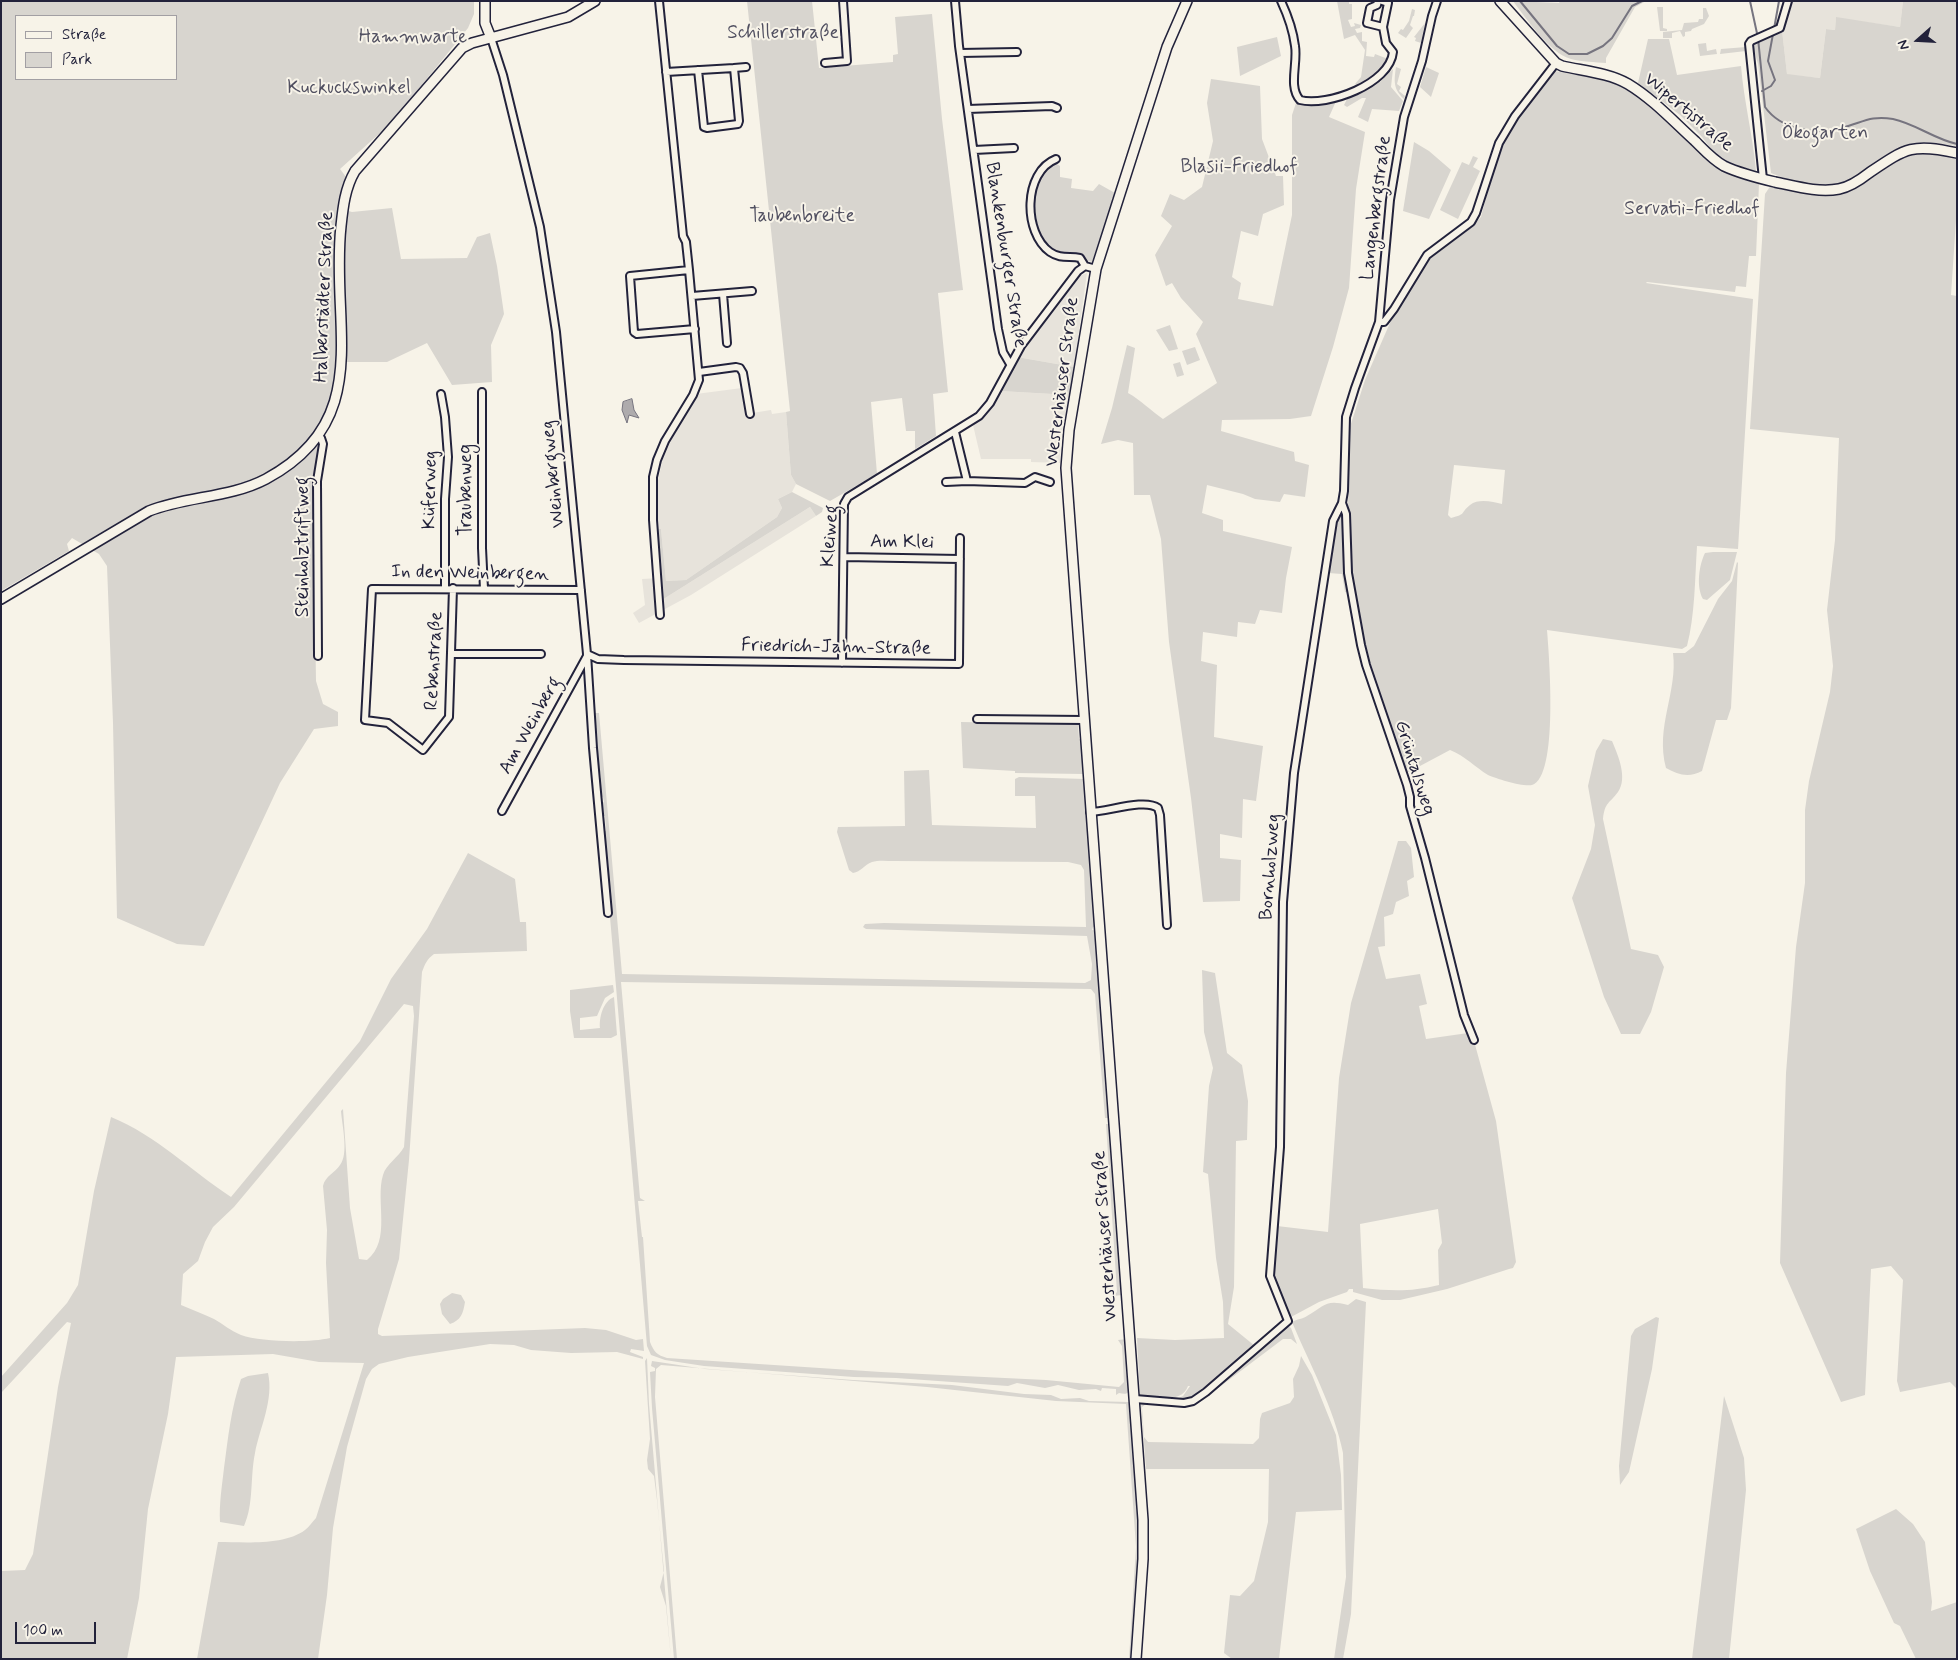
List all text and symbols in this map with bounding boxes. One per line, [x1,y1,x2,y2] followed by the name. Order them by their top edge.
[15,15,178,80] legend
[1893,15,1943,65] north arrow
[727,23,839,45] park label: Schillerstraße
[62,25,106,45] text: Straße
[359,27,467,49] park label: Hammwarte
[1894,38,1914,52] text: N
[62,50,92,70] text: Park
[1638,69,1738,157] street label: Wipertistraße
[287,78,411,100] park label: Kuckuckswinkel
[1782,123,1868,145] park label: Ökogarten
[1357,134,1397,282] street label: Langenbergstraße
[1180,157,1298,179] park label: Blasii-Friedhof
[979,161,1031,349] street label: Blankenburger Straße
[1624,199,1760,221] park label: Servatii-Friedhof
[749,206,855,228] park label: Taubenbreite
[311,211,339,383] street label: Halberstädter Straße
[1041,296,1085,468] street label: Westerhäuser Straße
[537,419,571,529] street label: Weinbergweg
[456,444,478,536] street label: Traubenweg
[419,450,443,530] street label: Küferweg
[293,477,315,617] street label: Steinholztriftweg
[817,504,845,568] street label: Kleiweg
[870,531,934,555] street label: Am Klei
[391,561,549,587] street label: In den Weinbergen
[421,611,449,711] street label: Rebenstraße
[741,635,931,661] street label: Friedrich-Jahn-Straße
[495,673,567,779] street label: Am Weinberg
[1389,718,1439,818] street label: Grüntalsweg
[1256,813,1286,921] street label: Bornholzweg
[1089,1150,1123,1322] street label: Westerhäuser Straße
[18,1612,99,1644] scale bar
[23,1621,63,1641] text: 100 m

